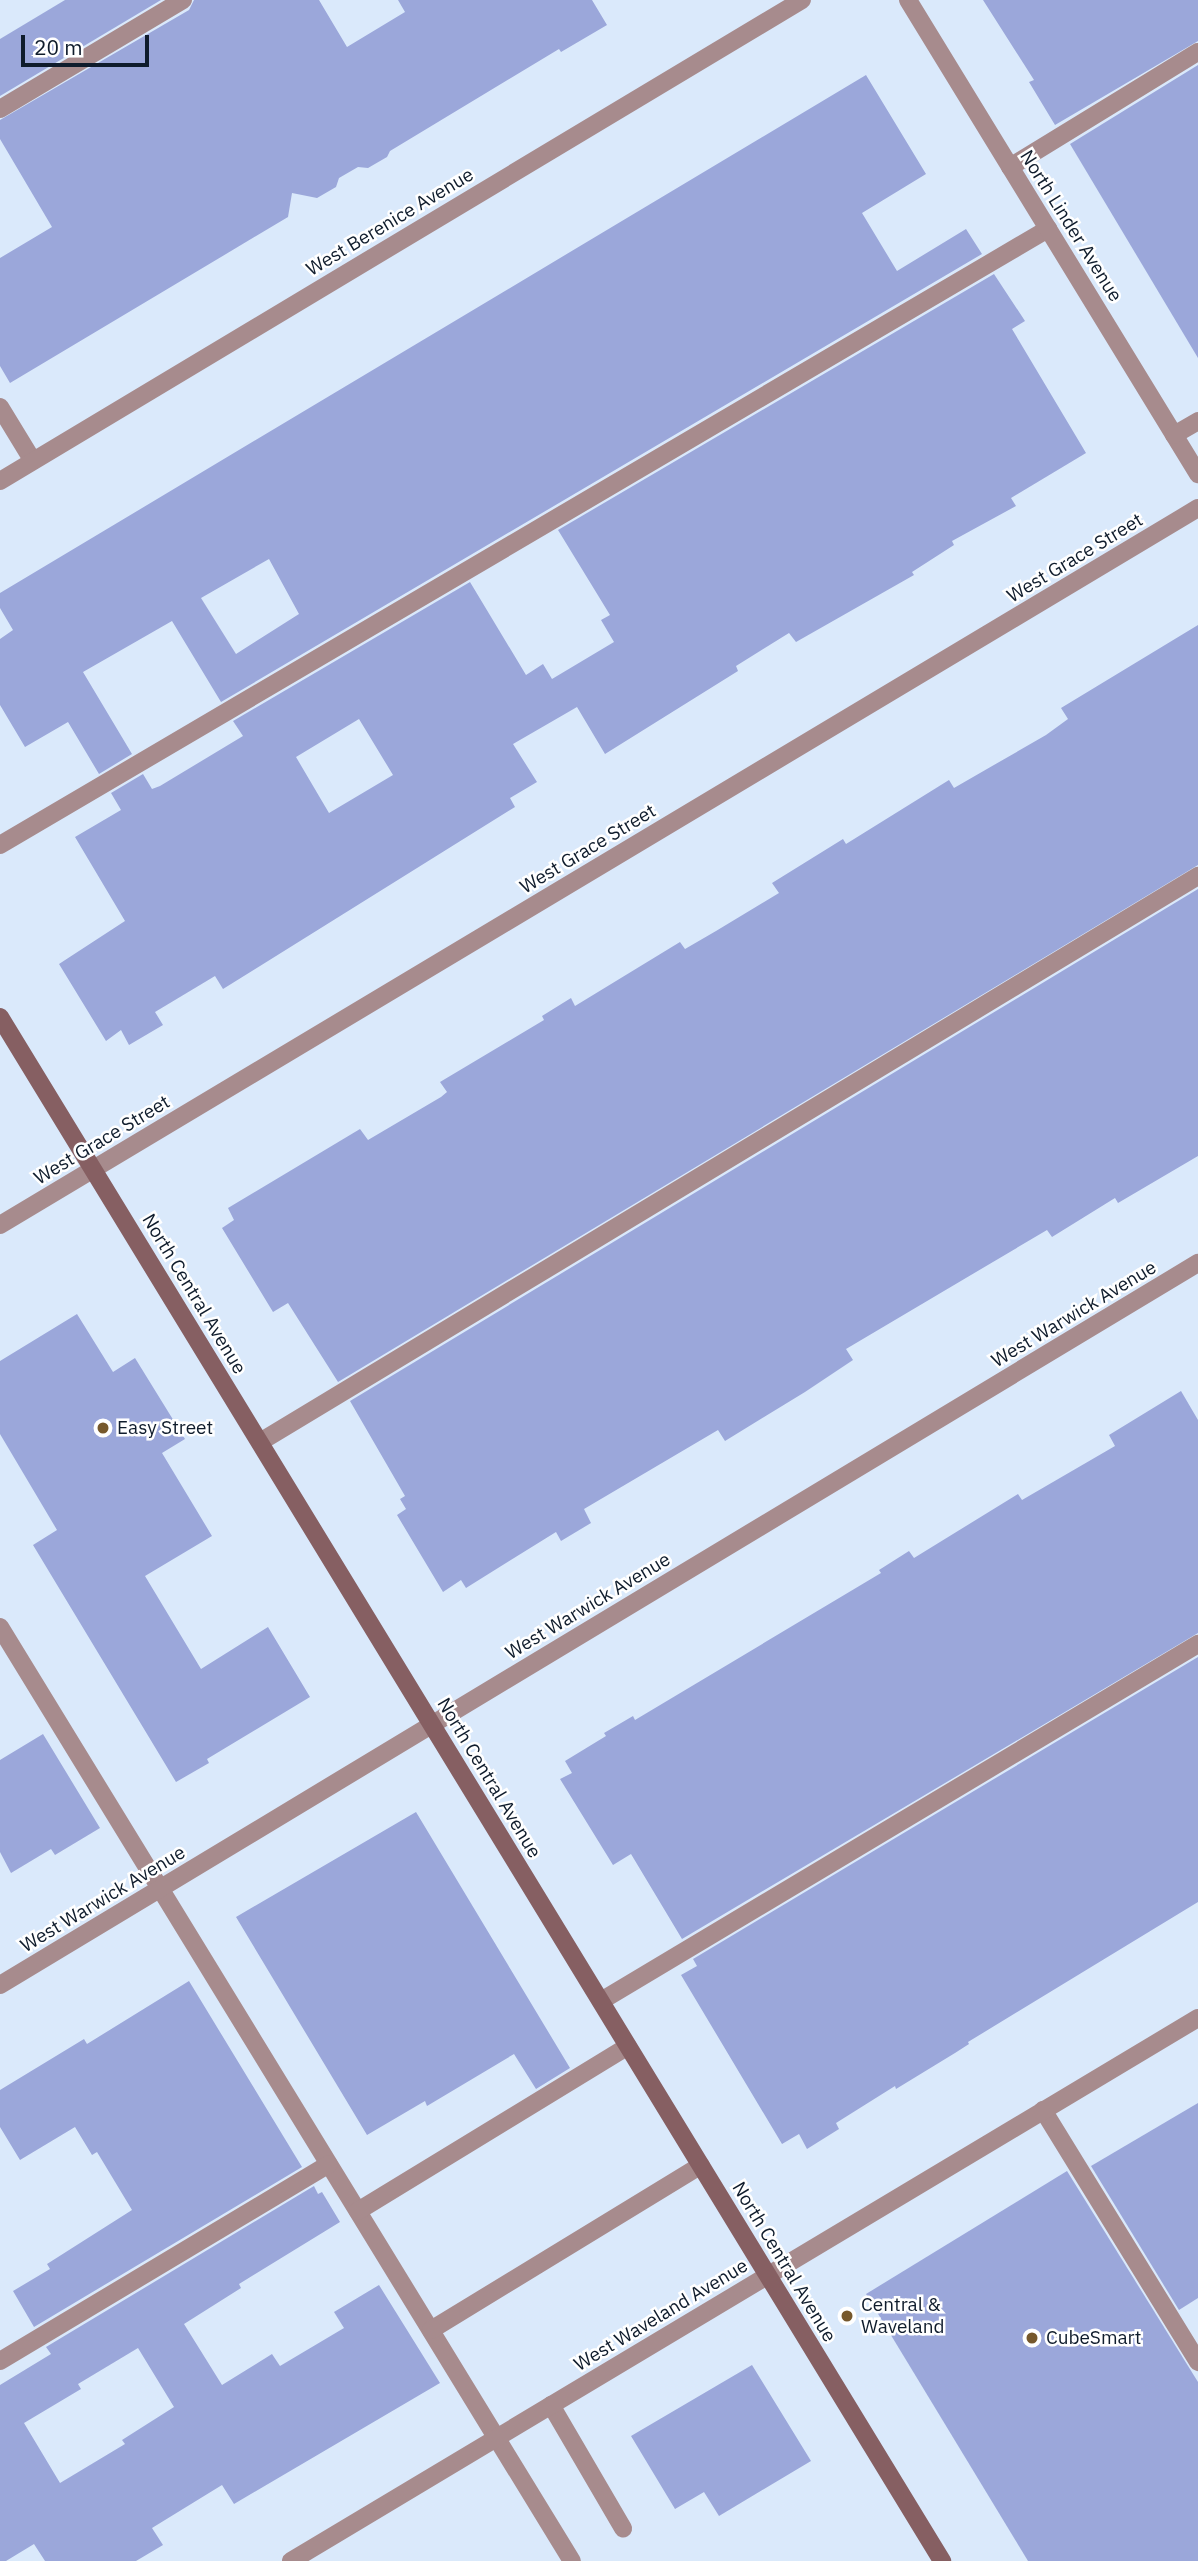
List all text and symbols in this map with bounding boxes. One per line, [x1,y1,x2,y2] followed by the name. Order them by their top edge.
[24,21,152,65] scale bar
[34,33,83,61] text: 20 m
[1015,146,1127,306] street label: North Linder Avenue
[302,163,478,281] street label: West Berenice Avenue
[1003,509,1147,607] street label: West Grace Street
[516,800,660,898] street label: West Grace Street
[30,1091,174,1189] street label: West Grace Street
[137,1210,251,1378] street label: North Central Avenue
[987,1256,1161,1372] street label: West Warwick Avenue
[117,1417,213,1439] place label: Easy Street
[95,1420,111,1436] marker: Easy Street
[501,1548,675,1664] street label: West Warwick Avenue
[432,1694,546,1862] street label: North Central Avenue
[16,1841,190,1957] street label: West Warwick Avenue
[727,2178,841,2346] street label: North Central Avenue
[570,2254,752,2376] street label: West Waveland Avenue
[861,2294,944,2338] place label: Central & Waveland
[839,2308,855,2324] marker: Central & Waveland
[1046,2327,1141,2349] place label: CubeSmart
[1024,2330,1040,2346] marker: CubeSmart

